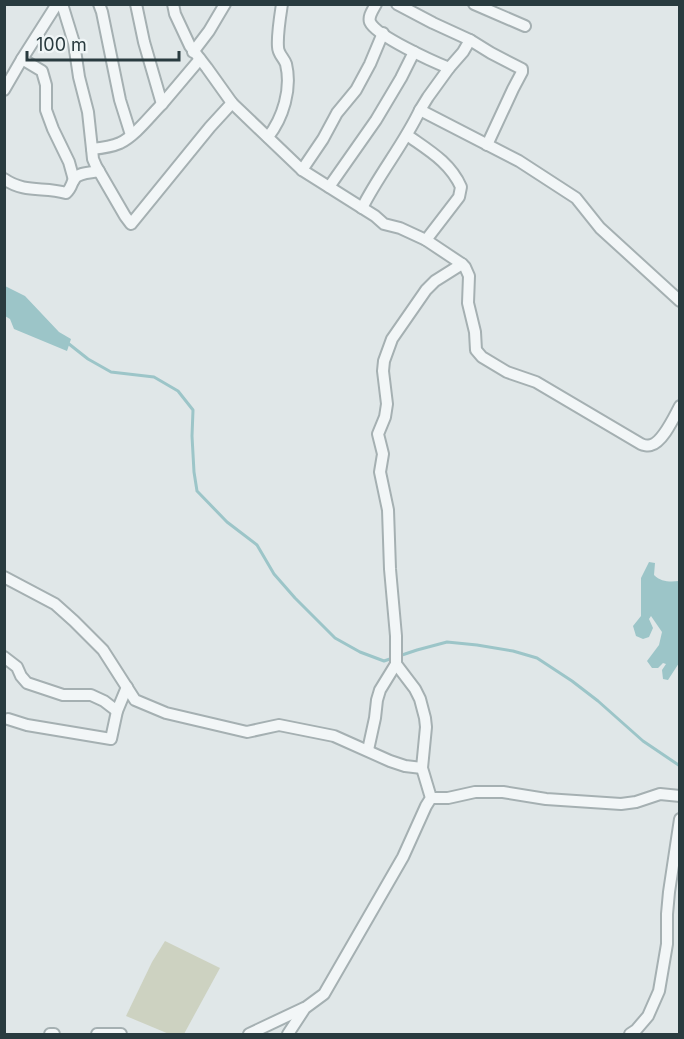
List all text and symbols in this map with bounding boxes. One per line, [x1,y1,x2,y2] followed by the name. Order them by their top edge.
[27,24,178,62] scale bar
[36,34,87,55] text: 100 m

